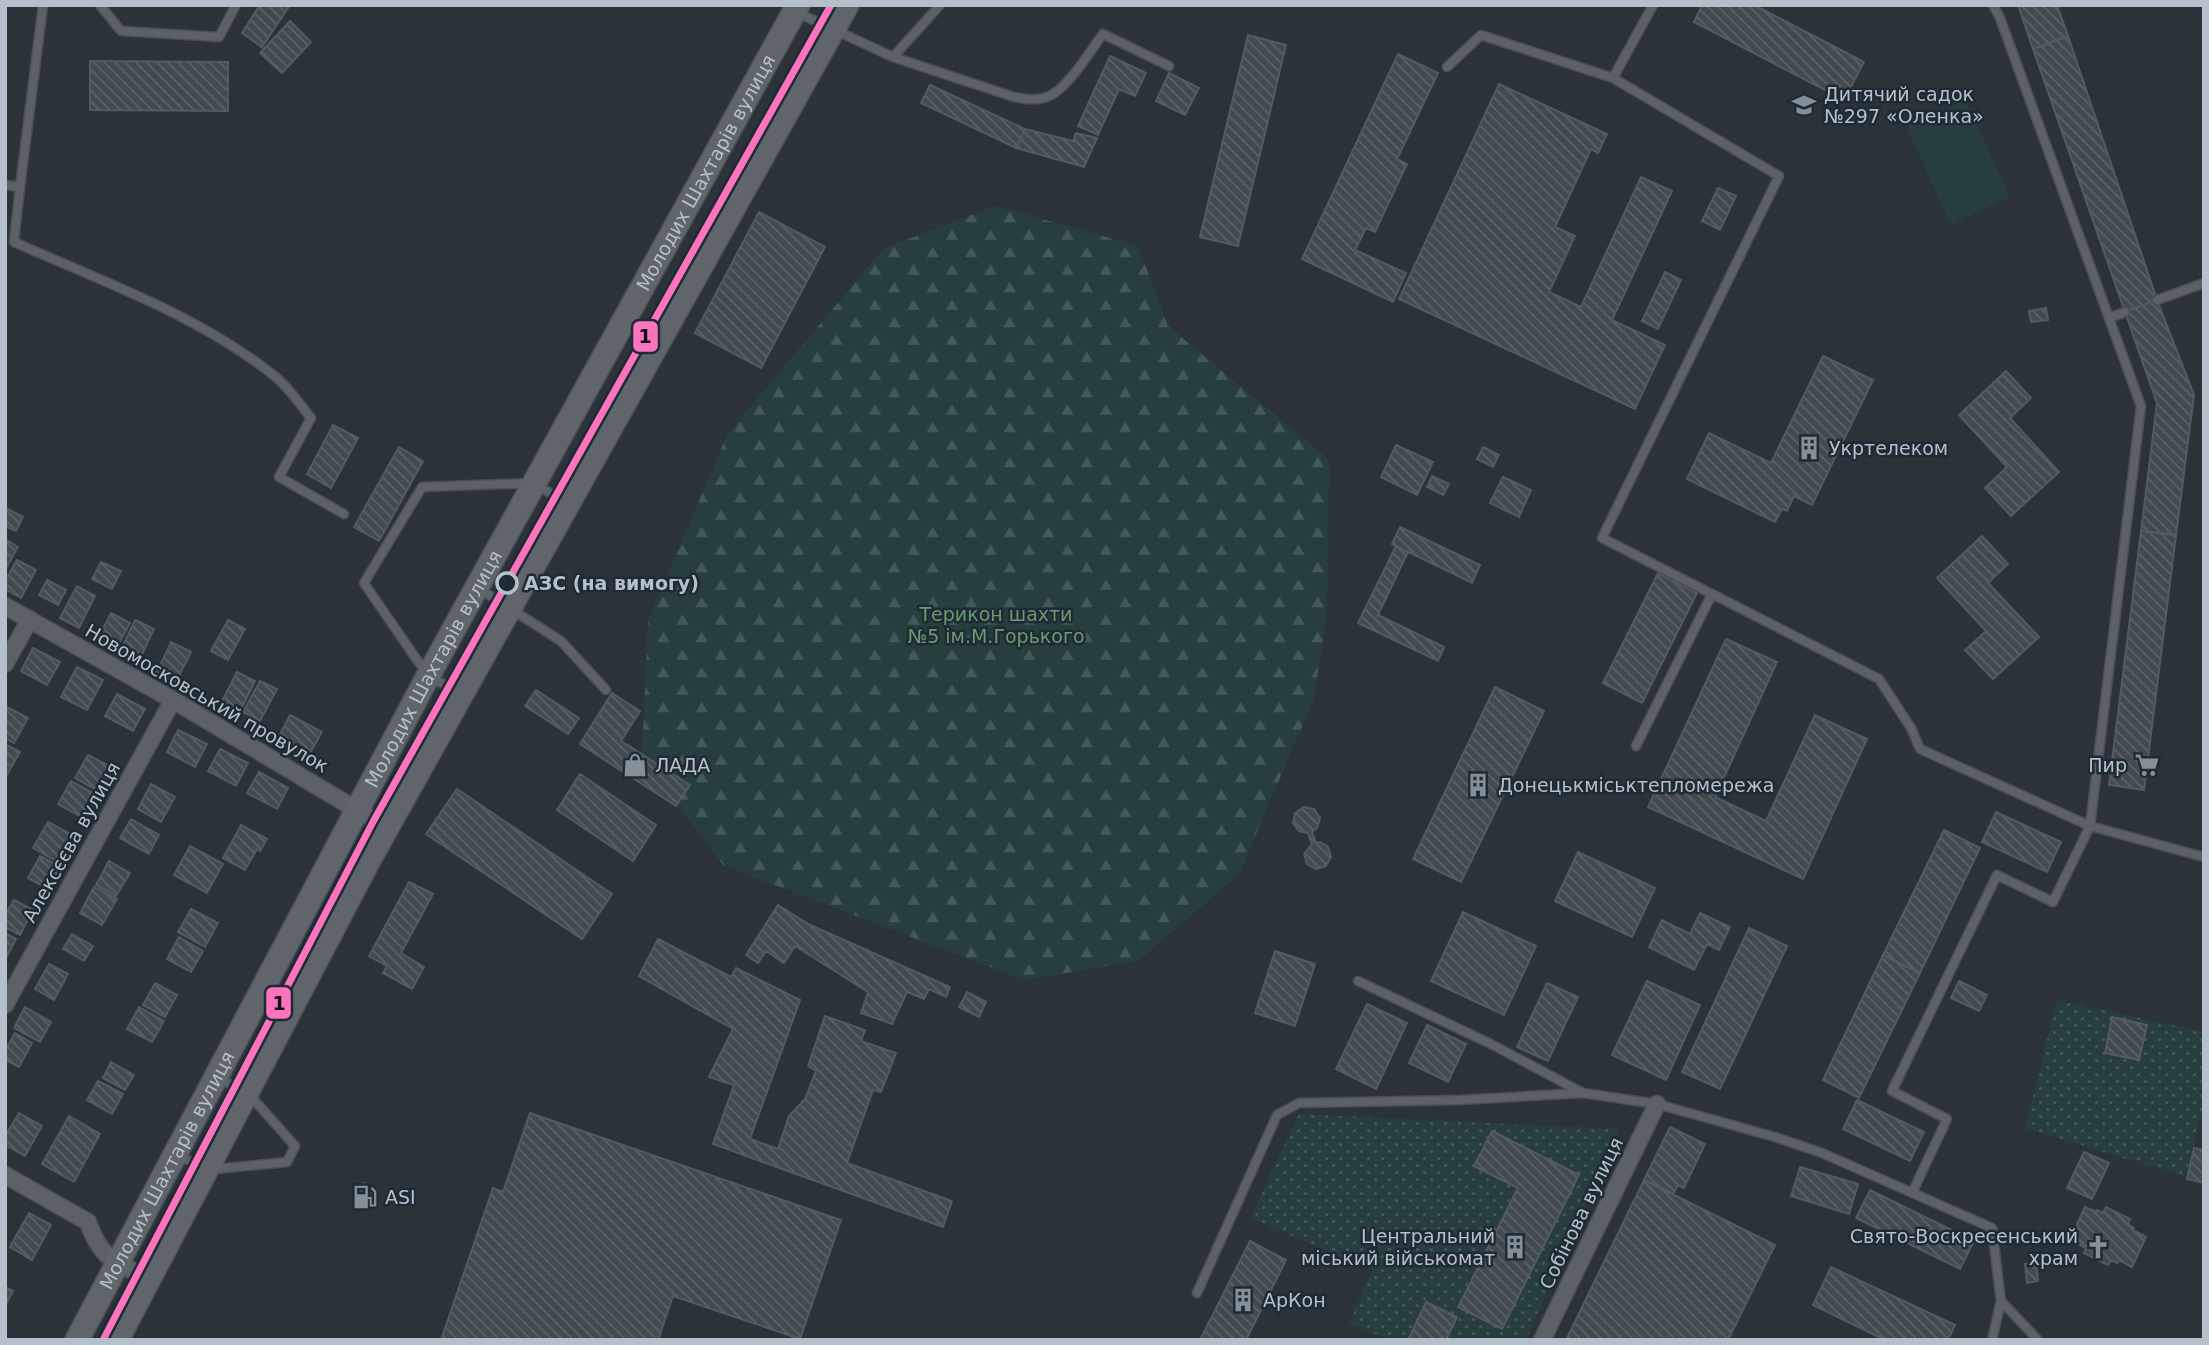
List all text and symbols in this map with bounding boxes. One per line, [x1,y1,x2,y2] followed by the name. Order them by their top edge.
[632,51,780,295] street label: Молодих Шахтарів вулиця
[1824,83,1984,127] place label: Дитячий садок №297 «Оленка»
[1790,91,1818,119] school or university icon: Дитячий садок №297 «Оленка»
[632,320,659,353] line badge: 1
[638,325,652,347] text: 1
[1795,434,1823,462] building icon: Укртелеком
[1829,437,1948,459] place label: Укртелеком
[360,546,506,791] street label: Молодих Шахтарів вулиця
[496,572,518,594] marker: АЗС (на вимогу)
[524,572,699,594] place label: АЗС (на вимогу)
[907,603,1085,647] park label: Терикон шахти №5 ім.М.Горького
[82,619,332,777] street label: Новомосковський провулок
[621,751,649,779] shop icon: ЛАДА
[2133,751,2161,779] supermarket icon: Пир
[655,754,710,776] place label: ЛАДА
[2088,754,2127,776] place label: Пир
[18,758,124,926] street label: Алексєєва вулиця
[1464,771,1492,799] building icon: Донецькміськтепломережа
[1498,774,1774,796] place label: Донецькміськтепломережа
[265,986,292,1020] line badge: 1
[272,992,286,1014] text: 1
[95,1047,239,1293] street label: Молодих Шахтарів вулиця
[1535,1134,1627,1292] street label: Собінова вулиця
[351,1183,379,1211] fuel station icon: ASI
[385,1186,416,1208] place label: ASI
[1301,1225,1495,1269] place label: Центральний міський військомат
[1850,1225,2078,1269] place label: Свято-Воскресенський храм
[1501,1233,1529,1261] building icon: Центральний міський військомат
[2084,1233,2112,1261] church icon: Свято-Воскресенський храм
[1229,1286,1257,1314] building icon: АрКон
[1263,1289,1326,1311] place label: АрКон

